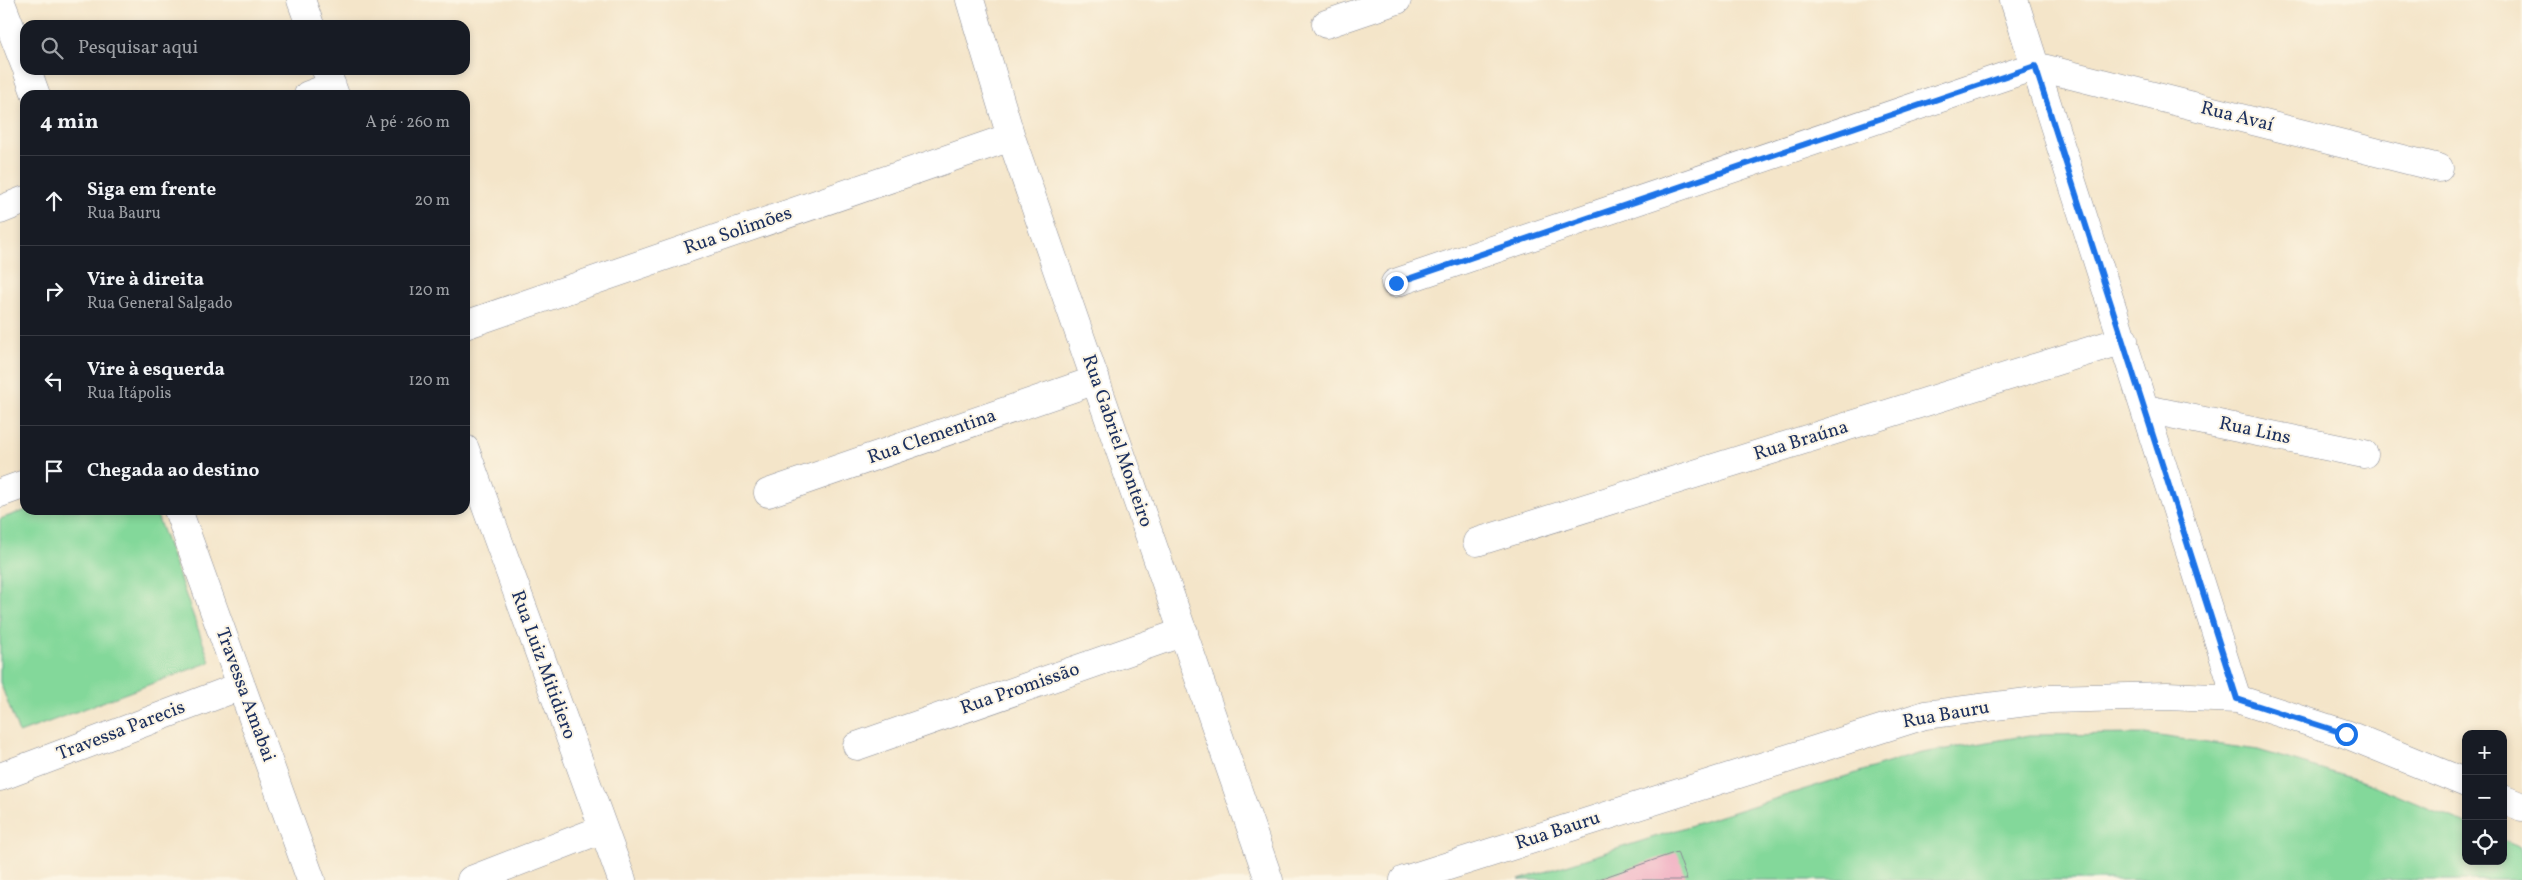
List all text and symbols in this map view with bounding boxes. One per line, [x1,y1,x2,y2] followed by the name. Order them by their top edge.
[20,20,470,75] search box
[38,34,66,62] icon: search
[78,35,198,61] text: Pesquisar aqui
[2198,95,2277,139] street label: Rua Avaí
[40,108,99,137] text: 4 min
[366,112,450,134] text: A pé · 260 m
[87,177,216,203] text: Siga em frente
[40,187,68,215] icon: ahead
[415,190,450,212] text: 20 m
[680,200,796,262] street label: Rua Solimões
[87,203,161,225] text: Rua Bauru
[87,267,204,293] text: Vire à direita
[1385,272,1408,295] route end
[40,277,68,305] icon: right
[408,280,450,302] text: 120 m
[87,293,232,315] text: Rua General Salgado
[1075,351,1159,531] street label: Rua Gabriel Monteiro
[87,357,225,383] text: Vire à esquerda
[40,367,68,395] icon: left
[408,370,450,392] text: 120 m
[87,383,171,405] text: Rua Itápolis
[864,403,1000,471] street label: Rua Clementina
[2217,411,2293,451] street label: Rua Lins
[1750,414,1852,468] street label: Rua Braúna
[40,457,68,485] icon: arrive
[87,458,259,484] text: Chegada ao destino
[504,587,582,743] street label: Rua Luiz Mitidiero
[209,624,281,766] street label: Travessa Amabai
[957,656,1083,722] street label: Rua Promissão
[53,695,189,767] street label: Travessa Parecis
[1901,695,1991,735] street label: Rua Bauru
[2335,723,2358,746] route start
[2462,730,2507,865] map controls
[2462,730,2507,775] button: +
[2462,775,2507,820] button: −
[1512,805,1604,857] street label: Rua Bauru
[2462,820,2507,865] button: locate

